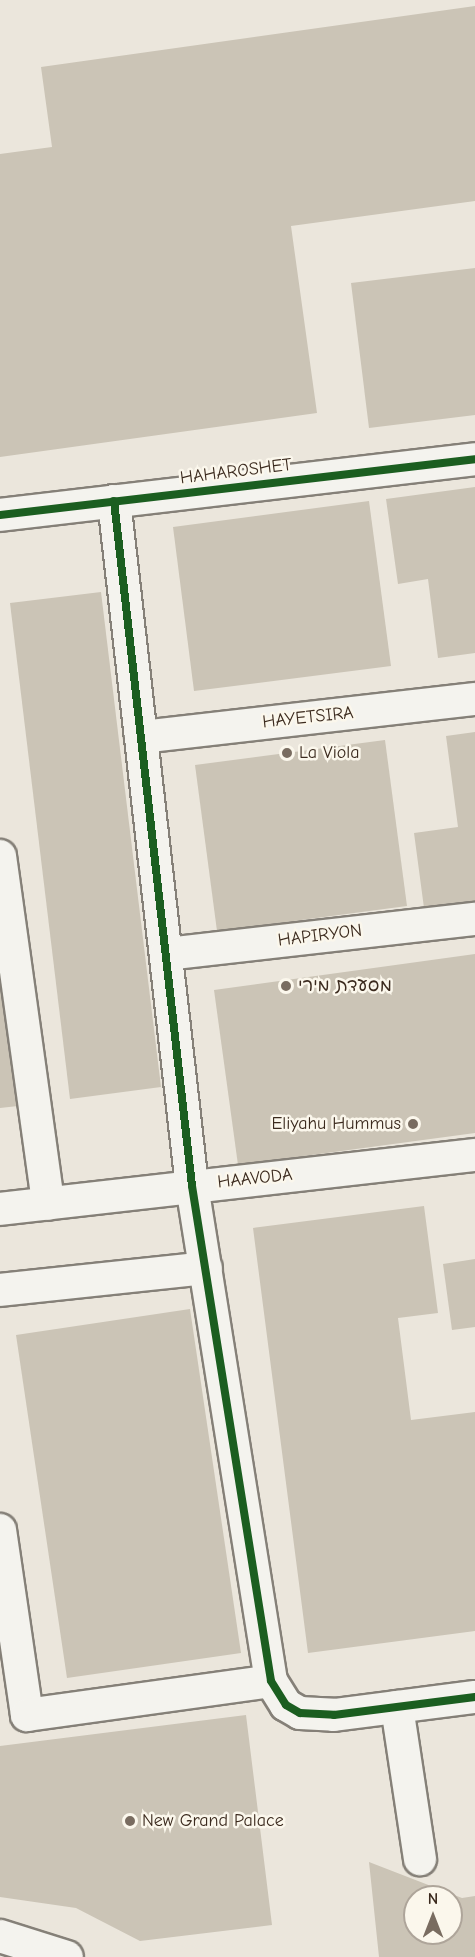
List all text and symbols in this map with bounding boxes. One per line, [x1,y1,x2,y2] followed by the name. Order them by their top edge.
[179,454,293,490] street label: HAHAROSHET
[261,702,355,734] street label: HAYETSIRA
[299,742,359,764] place label: La Viola
[280,746,294,760] marker: La Viola
[277,920,363,952] street label: HAPIRYON
[298,975,392,997] place label: מסעדת מירי
[279,979,293,993] marker: מסעדת מירי
[272,1113,401,1135] place label: Eliyahu Hummus
[406,1117,420,1131] marker: Eliyahu Hummus
[216,1164,294,1194] street label: HAAVODA
[142,1810,284,1832] place label: New Grand Palace
[123,1814,137,1828] marker: New Grand Palace
[403,1885,463,1945] north arrow
[428,1890,438,1908] text: N

